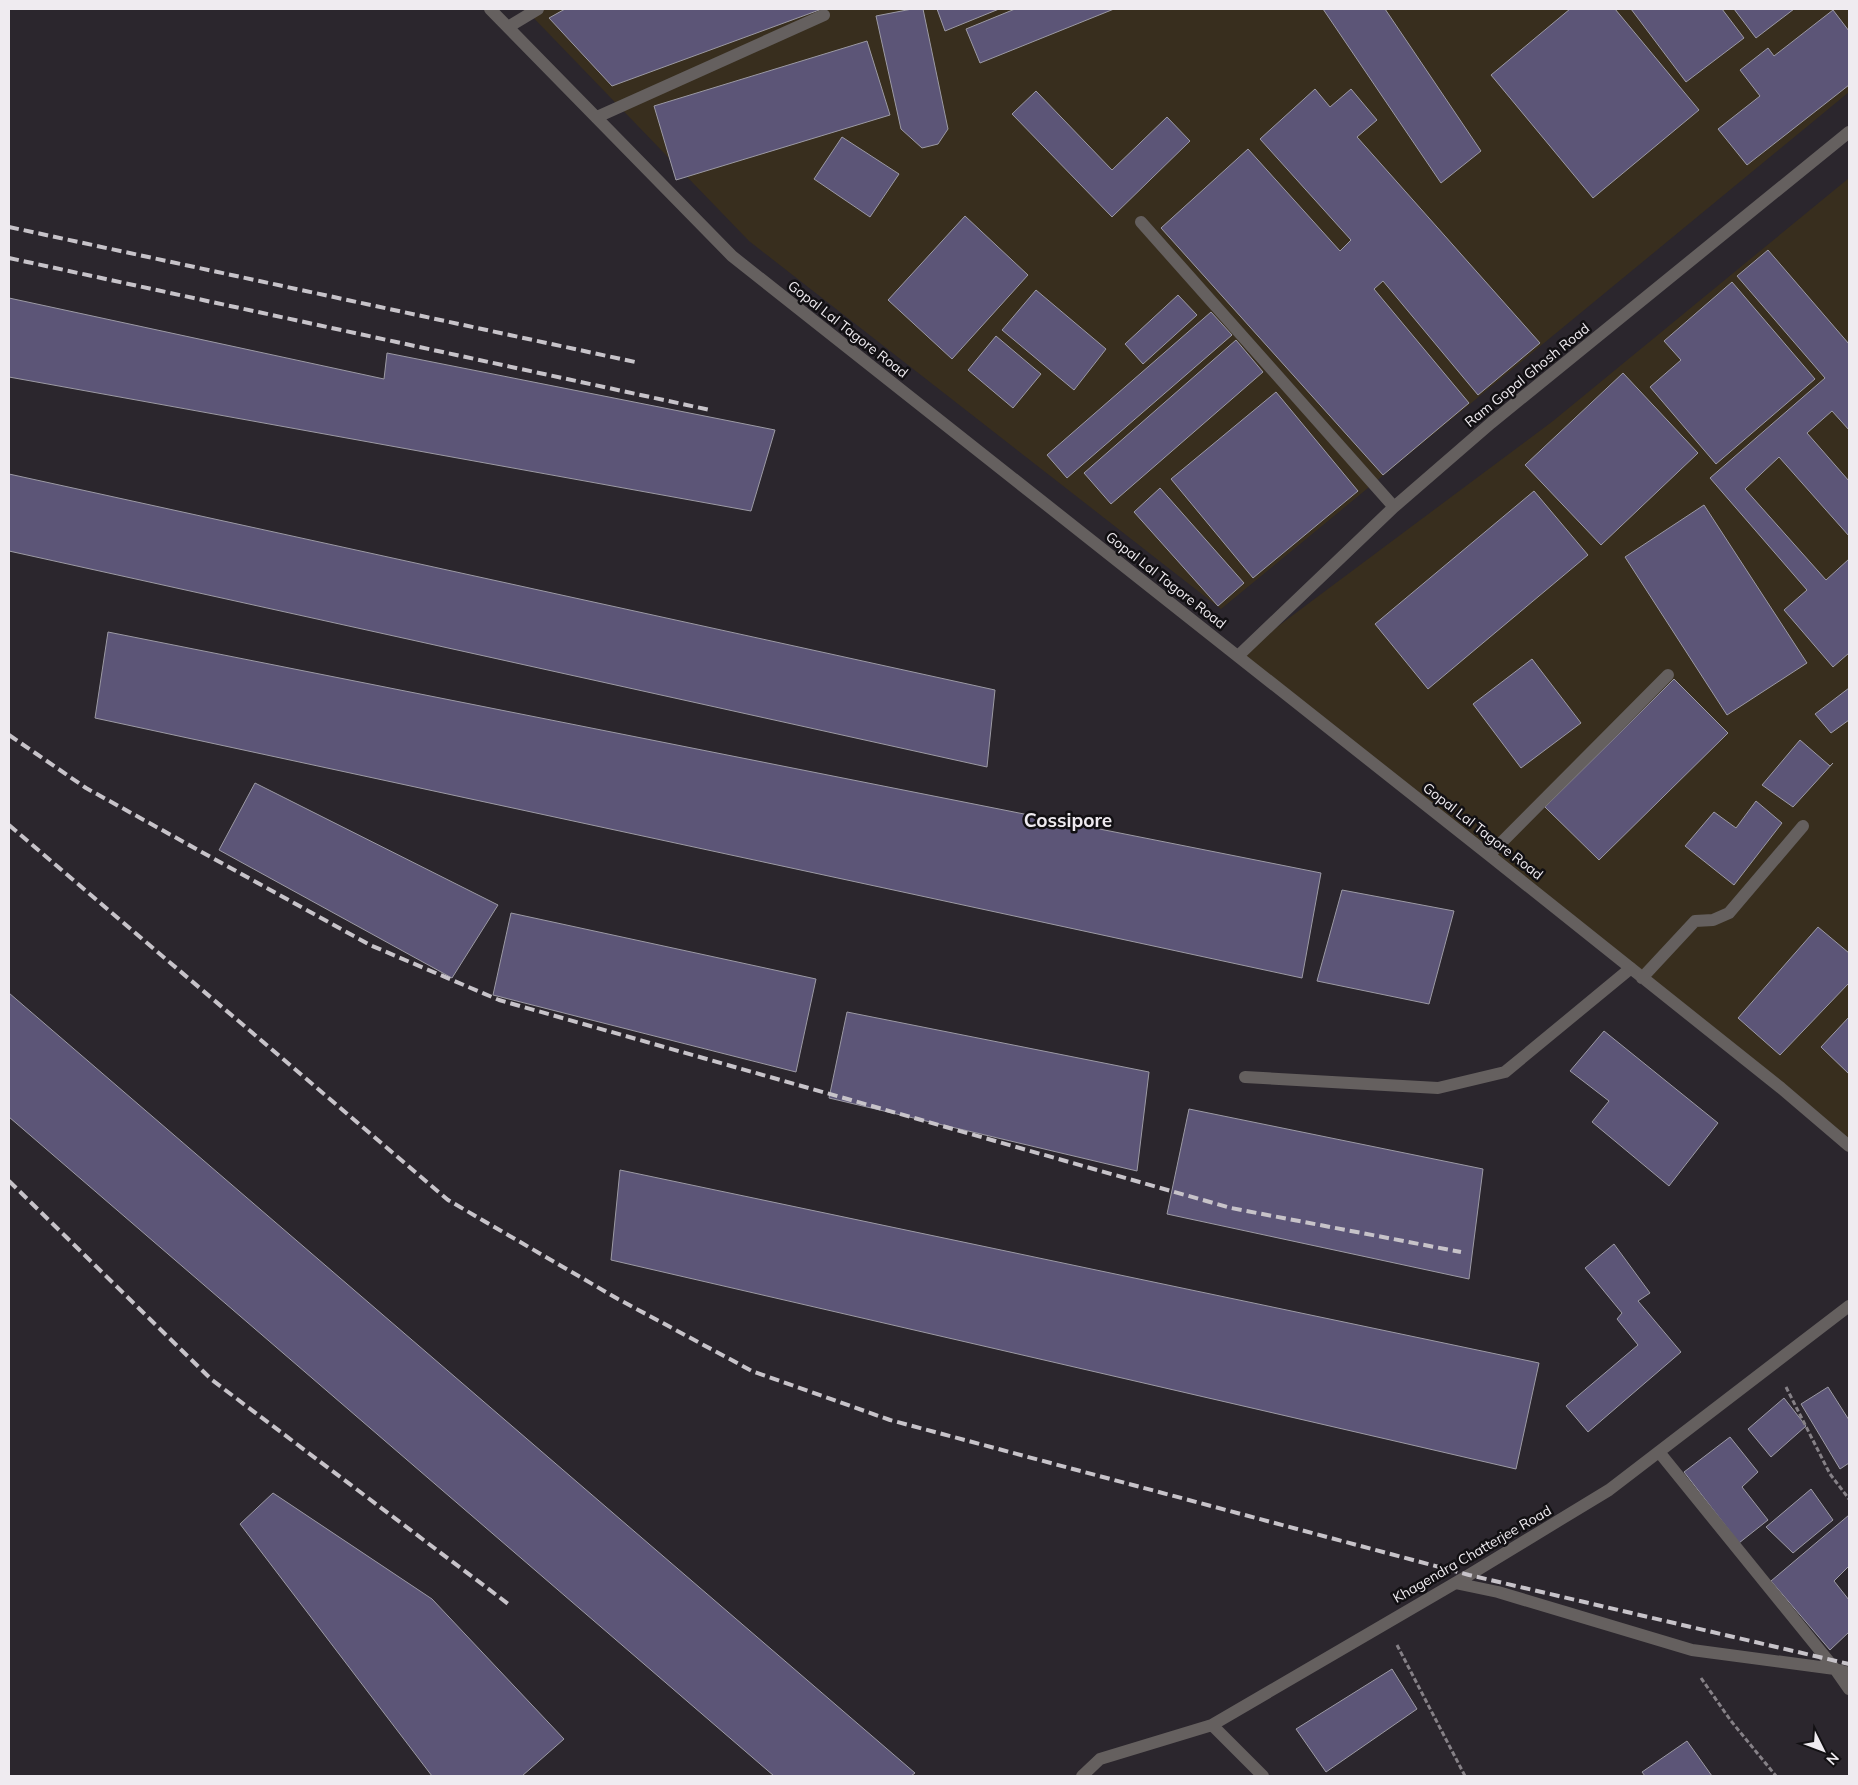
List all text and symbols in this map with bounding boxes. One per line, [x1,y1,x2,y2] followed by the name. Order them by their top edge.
[784,276,912,382] street label: Gopal Lal Tagore Road
[1461,319,1593,431] street label: Ram Gopal Ghosh Road
[1102,527,1230,633] street label: Gopal Lal Tagore Road
[1419,778,1547,884] street label: Gopal Lal Tagore Road
[1024,808,1112,832] district label: Cossipore
[1389,1501,1555,1607] street label: Khagendra Chatterjee Road
[1798,1725,1848,1775] north arrow
[1822,1749,1843,1769] text: N

